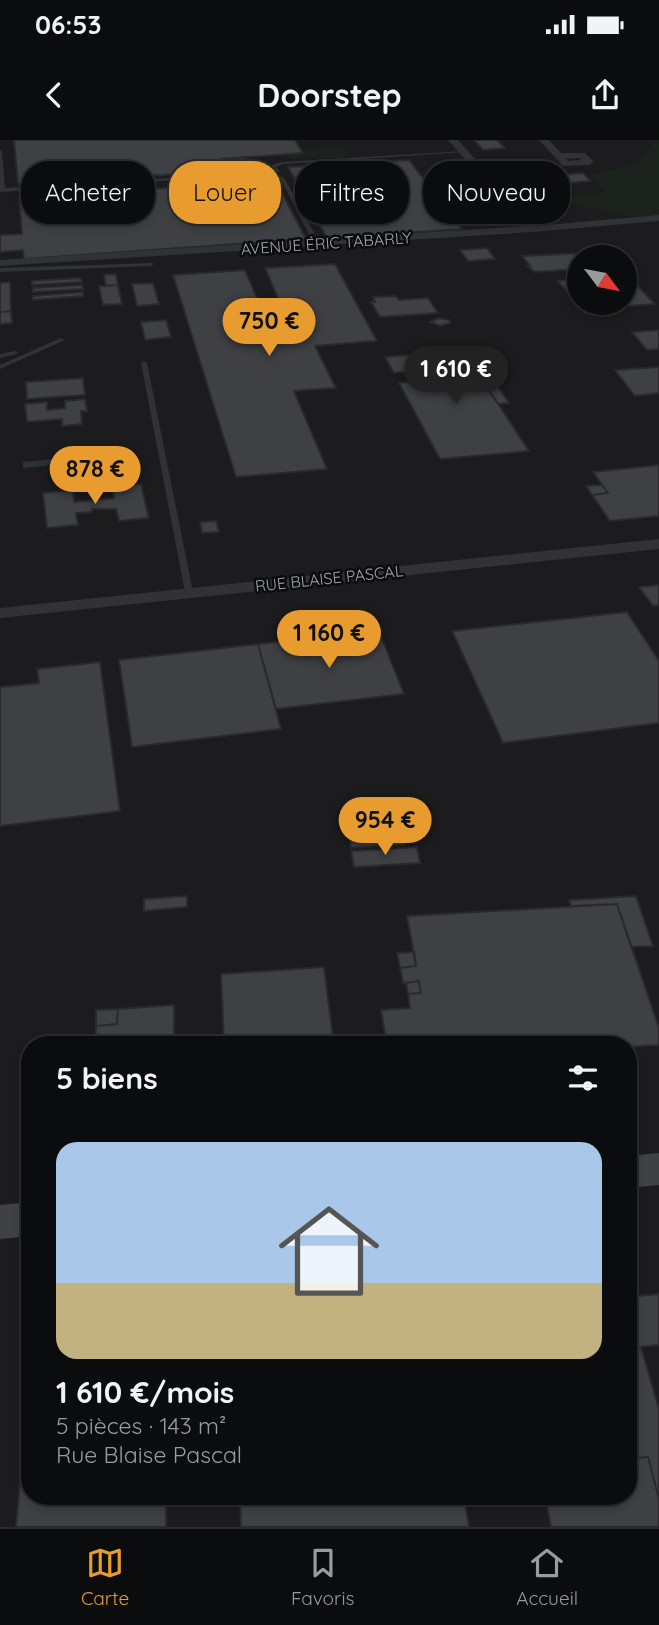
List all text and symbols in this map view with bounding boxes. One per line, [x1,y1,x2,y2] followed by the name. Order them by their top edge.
[35,8,101,41] text: 06:53
[257,75,402,115] text: Doorstep
[35,76,73,114] icon: back
[586,76,624,114] icon: share
[21,161,155,224] chip: Acheter
[169,161,281,224] chip: Louer
[295,161,409,224] chip: Filtres
[423,161,570,224] chip: Nouveau
[240,227,412,259] street label: AVENUE ÉRIC TABARLY
[567,245,637,315] north arrow
[567,245,637,315] map controls
[220,298,318,358] pin: 750 €
[239,306,299,335] text: 750 €
[391,346,521,406] pin: 1 610 €
[420,354,492,383] text: 1 610 €
[46,446,144,506] pin: 878 €
[66,454,124,483] text: 878 €
[254,560,405,596] street label: RUE BLAISE PASCAL
[264,610,394,670] pin: 1 160 €
[293,618,365,647] text: 1 160 €
[336,798,434,857] pin: 954 €
[355,805,415,834] text: 954 €
[56,1059,158,1097] text: 5 biens
[564,1059,602,1097] icon: filters
[266,1188,392,1314] icon: home
[56,1373,234,1411] text: 1 610 €/mois
[56,1411,226,1440] text: 5 pièces · 143 m²
[56,1440,242,1469] text: Rue Blaise Pascal
[81,1544,129,1610] tab: Carte
[291,1544,354,1610] tab: Favoris
[516,1544,578,1610] tab: Accueil

